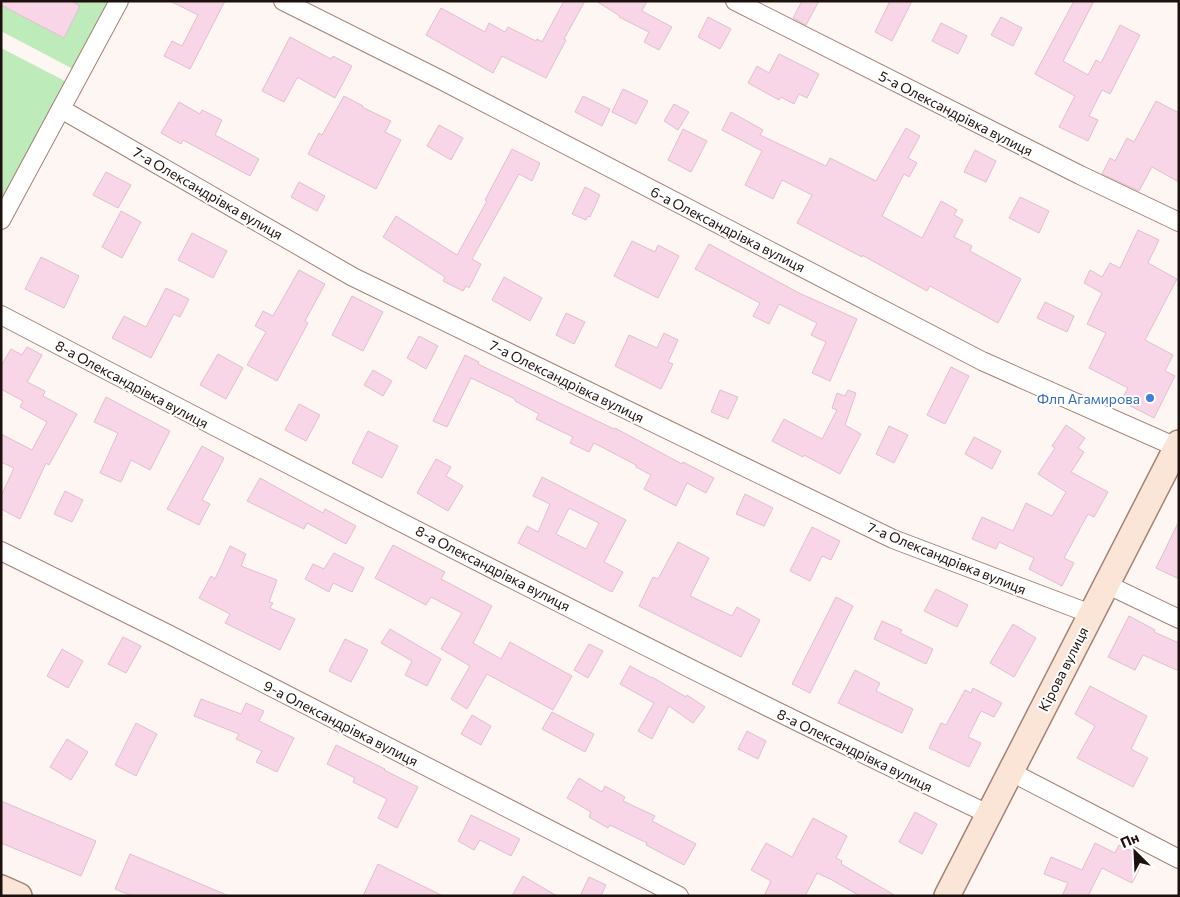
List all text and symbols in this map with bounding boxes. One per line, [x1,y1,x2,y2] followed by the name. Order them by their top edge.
[876,67,1036,159] street label: 5-а Олександрівка вулиця
[130,143,286,243] street label: 7-а Олександрівка вулиця
[648,183,808,275] street label: 6-а Олександрівка вулиця
[53,336,211,432] street label: 8-а Олександрівка вулиця
[487,336,647,426] street label: 7-а Олександрівка вулиця
[1037,390,1140,407] place label: Флп Агамирова
[1144,392,1156,404] marker: Флп Агамирова
[865,518,1029,598] street label: 7-а Олександрівка вулиця
[413,522,573,614] street label: 8-а Олександрівка вулиця
[1034,624,1092,714] street label: Кірова вулиця
[261,677,421,769] street label: 9-а Олександрівка вулиця
[774,705,936,795] street label: 8-а Олександрівка вулиця
[1110,827,1160,877] north arrow
[1118,828,1141,851] text: Пн

